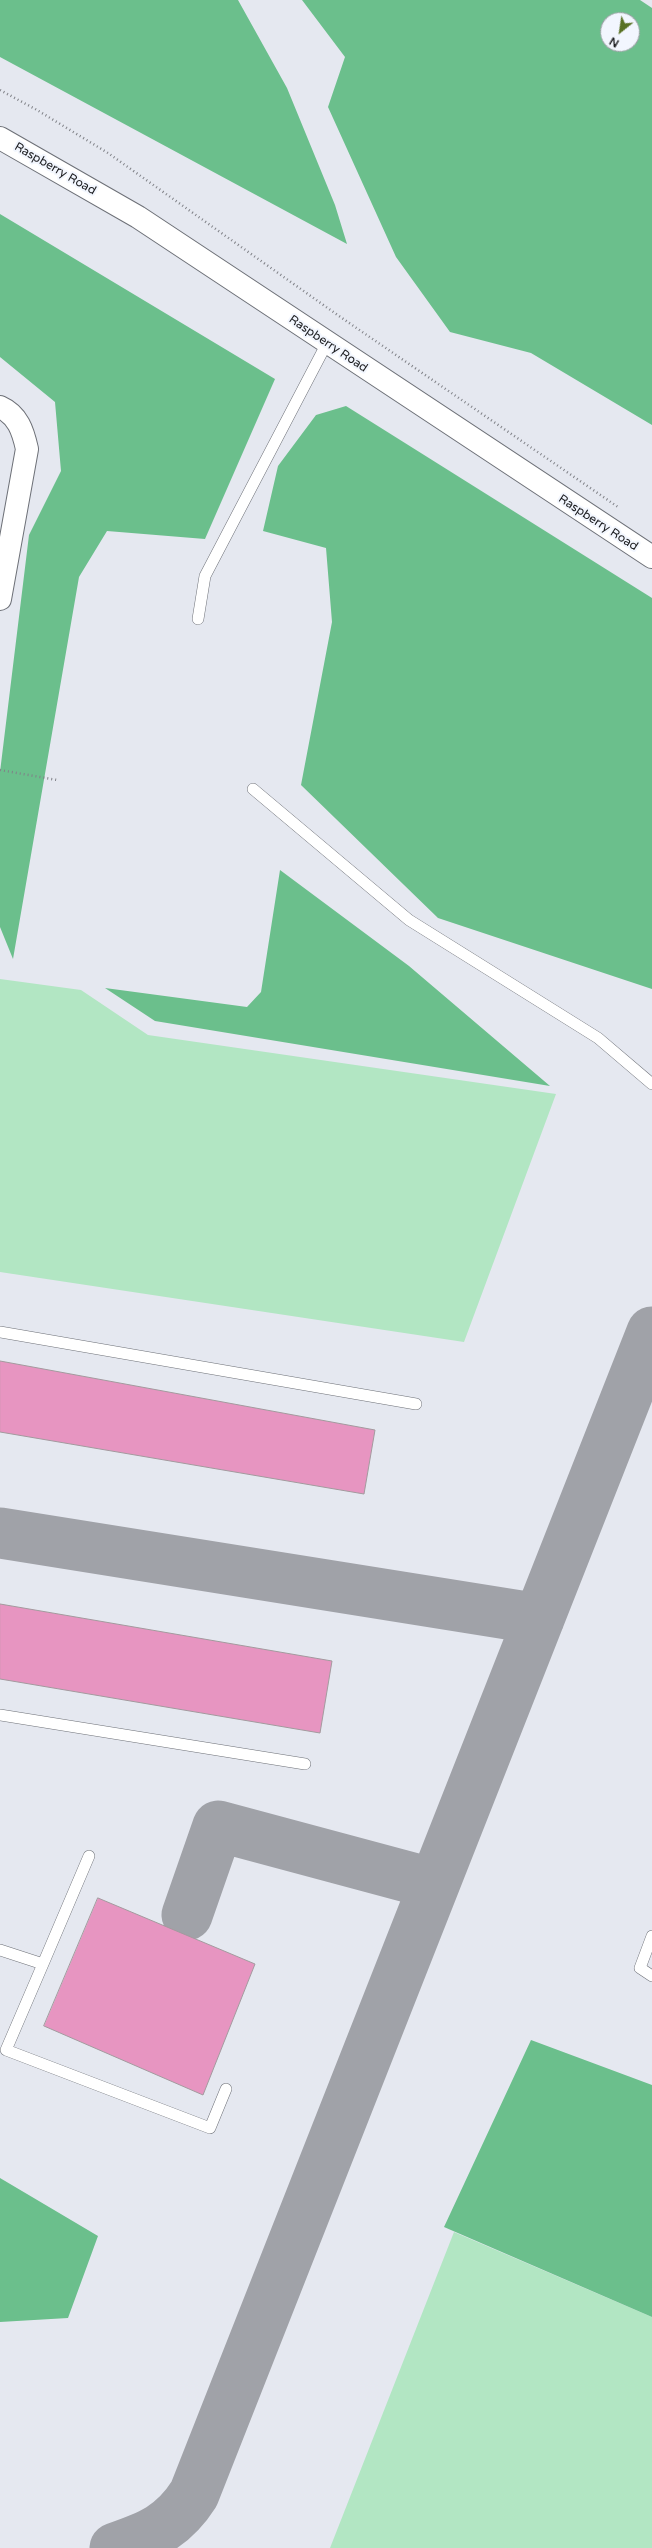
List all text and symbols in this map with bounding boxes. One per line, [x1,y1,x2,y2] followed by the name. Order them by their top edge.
[600,12,640,52] north arrow
[607,34,621,50] text: N
[12,140,98,198] street label: Raspberry Road
[286,312,370,376] street label: Raspberry Road
[556,492,640,554] street label: Raspberry Road

